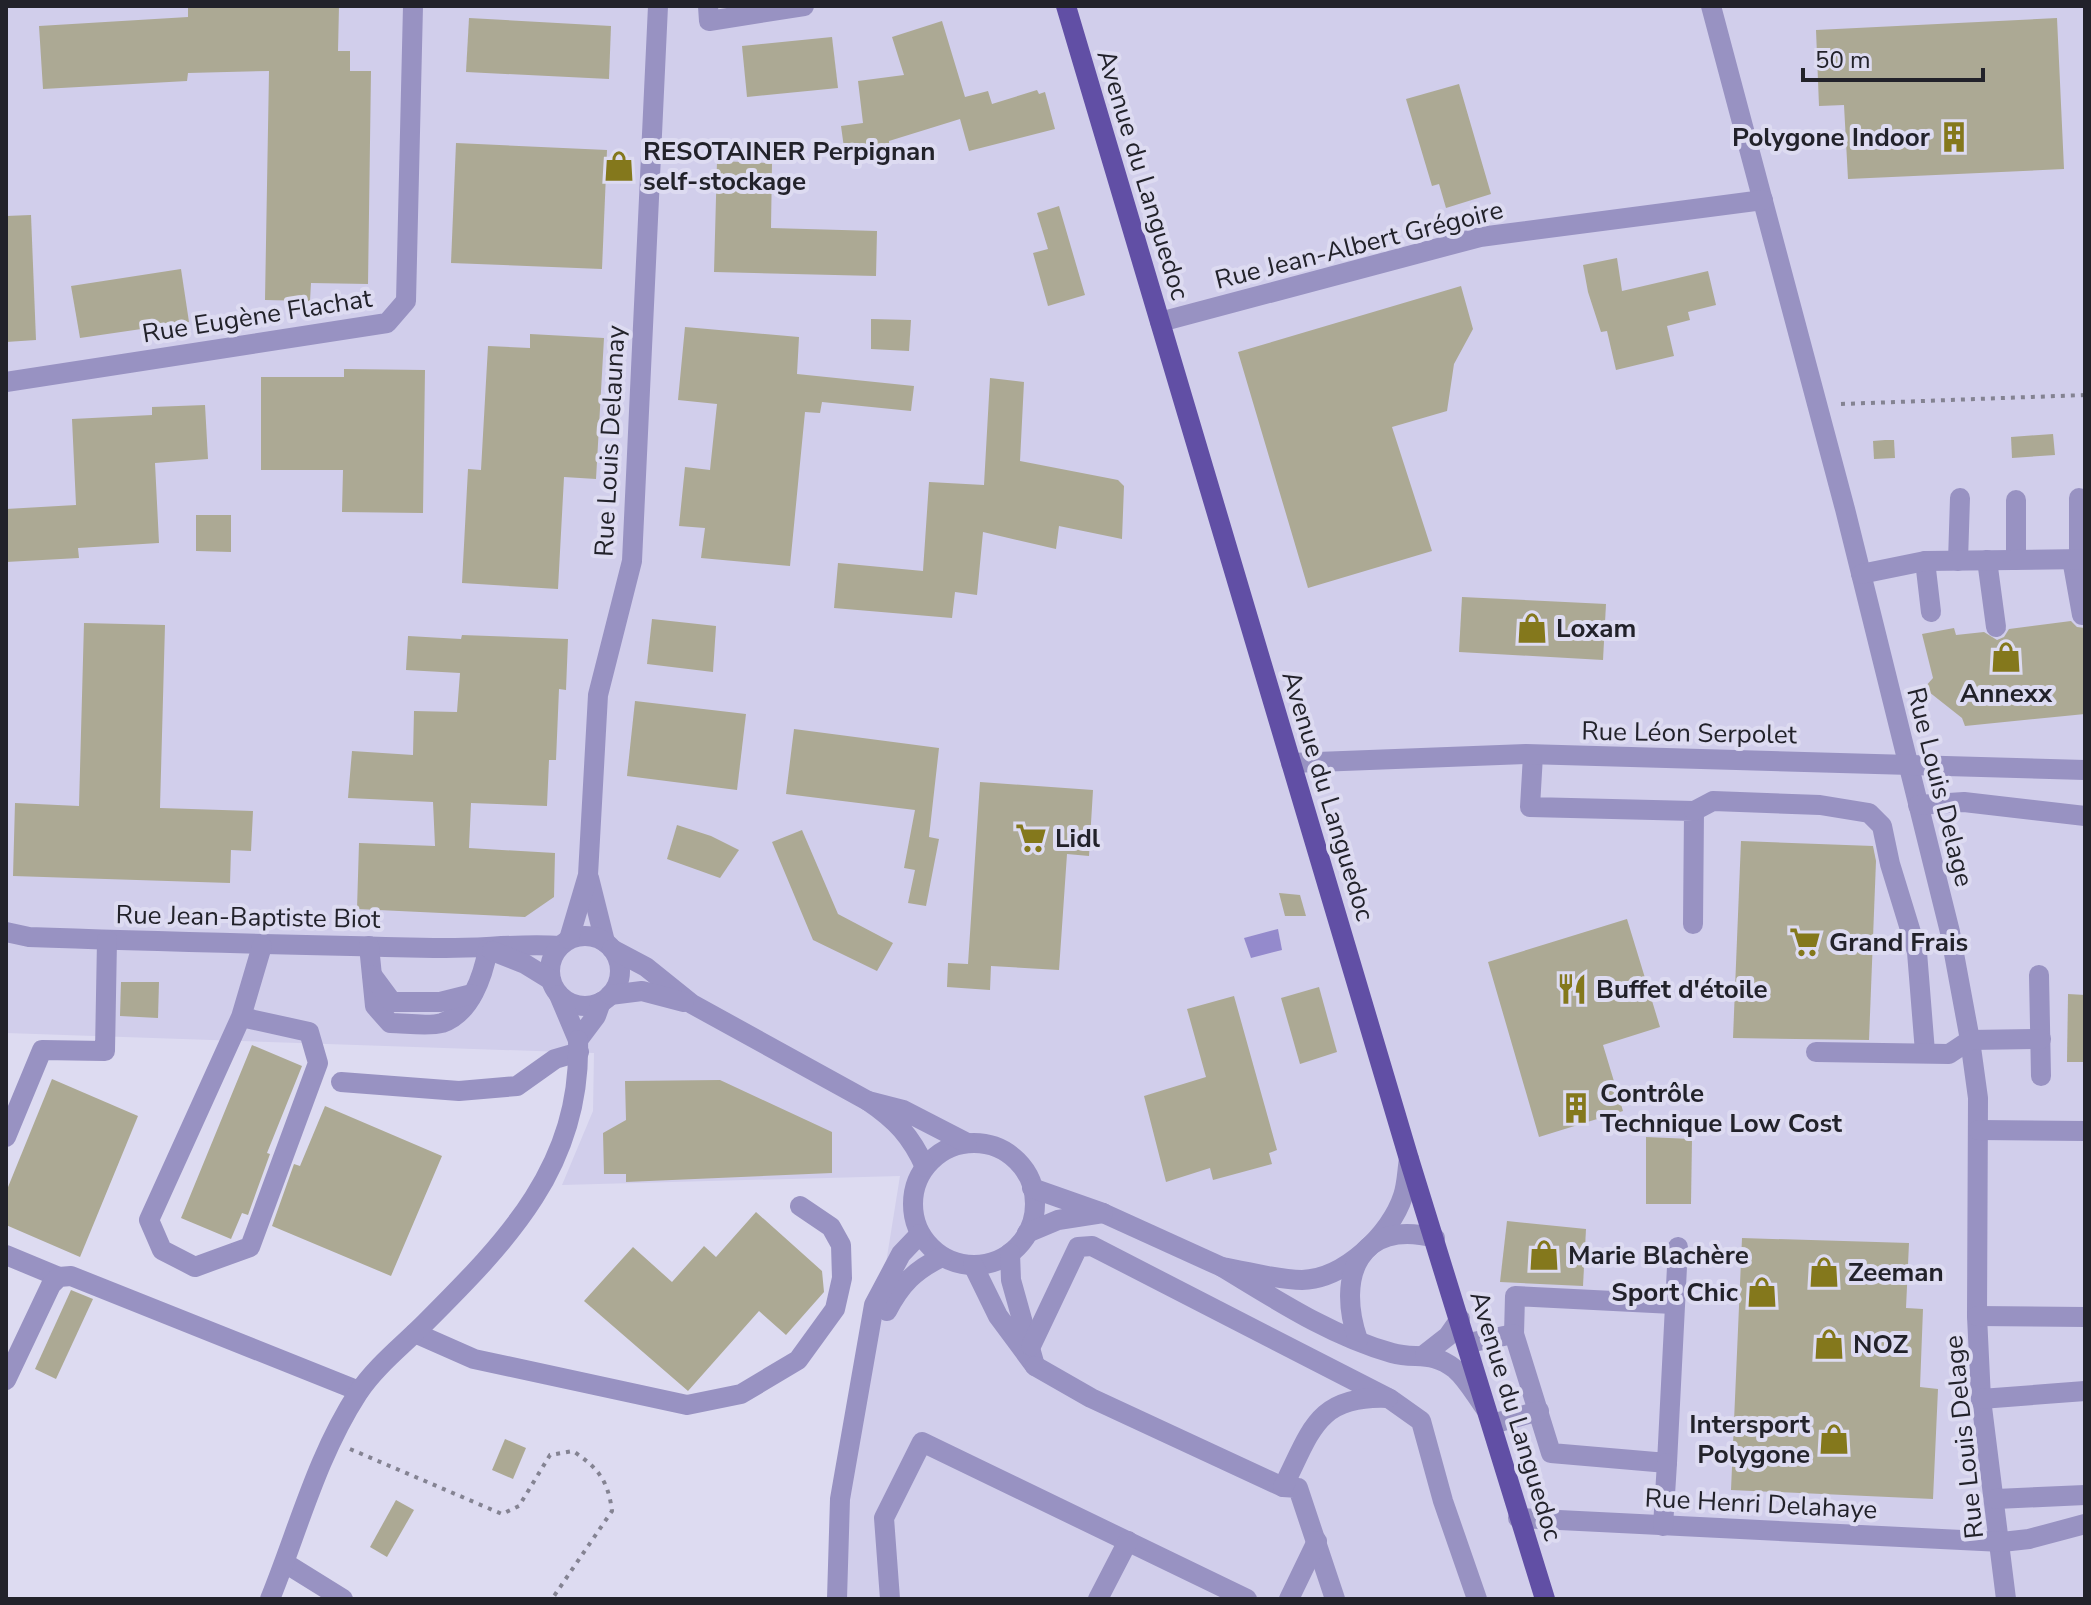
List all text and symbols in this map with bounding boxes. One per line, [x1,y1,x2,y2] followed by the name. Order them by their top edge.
[1803,32,1983,82] scale bar
[1815,44,1871,76] text: 50 m
[1088,46,1198,304] street label: Avenue du Languedoc
[1732,120,1931,155] place label: Polygone Indoor
[1937,120,1971,154] building icon: Polygone Indoor
[643,134,936,199] place label: RESOTAINER Perpignan self-stockage
[602,149,636,183] shop icon: RESOTAINER Perpignan self-stockage
[1211,192,1507,298] street label: Rue Jean-Albert Grégoire
[140,280,375,351] street label: Rue Eugène Flachat
[586,324,634,558] street label: Rue Louis Delaunay
[1515,611,1549,645] shop icon: Loxam
[1556,611,1636,646] place label: Loxam
[1989,640,2023,674] shop icon: Annexx
[1273,667,1383,925] street label: Avenue du Languedoc
[1960,676,2053,711] place label: Annexx
[1898,684,1982,890] street label: Rue Louis Delage
[1581,714,1798,752] street label: Rue Léon Serpolet
[1014,821,1048,855] supermarket icon: Lidl
[1055,821,1101,856] place label: Lidl
[115,897,382,937] street label: Rue Jean-Baptiste Biot
[1788,925,1822,959] supermarket icon: Grand Frais
[1829,925,1968,960] place label: Grand Frais
[1555,972,1589,1006] restaurant icon: Buffet d'étoile
[1596,972,1768,1007] place label: Buffet d'étoile
[1600,1076,1843,1141] place label: Contrôle Technique Low Cost
[1559,1091,1593,1125] building icon: Contrôle Technique Low Cost
[1527,1238,1561,1272] shop icon: Marie Blachère
[1568,1238,1749,1273] place label: Marie Blachère
[1807,1255,1841,1289] shop icon: Zeeman
[1848,1255,1944,1290] place label: Zeeman
[1611,1275,1738,1310] place label: Sport Chic
[1745,1275,1779,1309] shop icon: Sport Chic
[1461,1287,1571,1545] street label: Avenue du Languedoc
[1812,1327,1846,1361] shop icon: NOZ
[1853,1327,1908,1362] place label: NOZ
[1936,1334,1992,1540] street label: Rue Louis Delage
[1689,1407,1811,1472] place label: Intersport Polygone
[1817,1422,1851,1456] shop icon: Intersport Polygone
[1644,1480,1878,1528] street label: Rue Henri Delahaye

